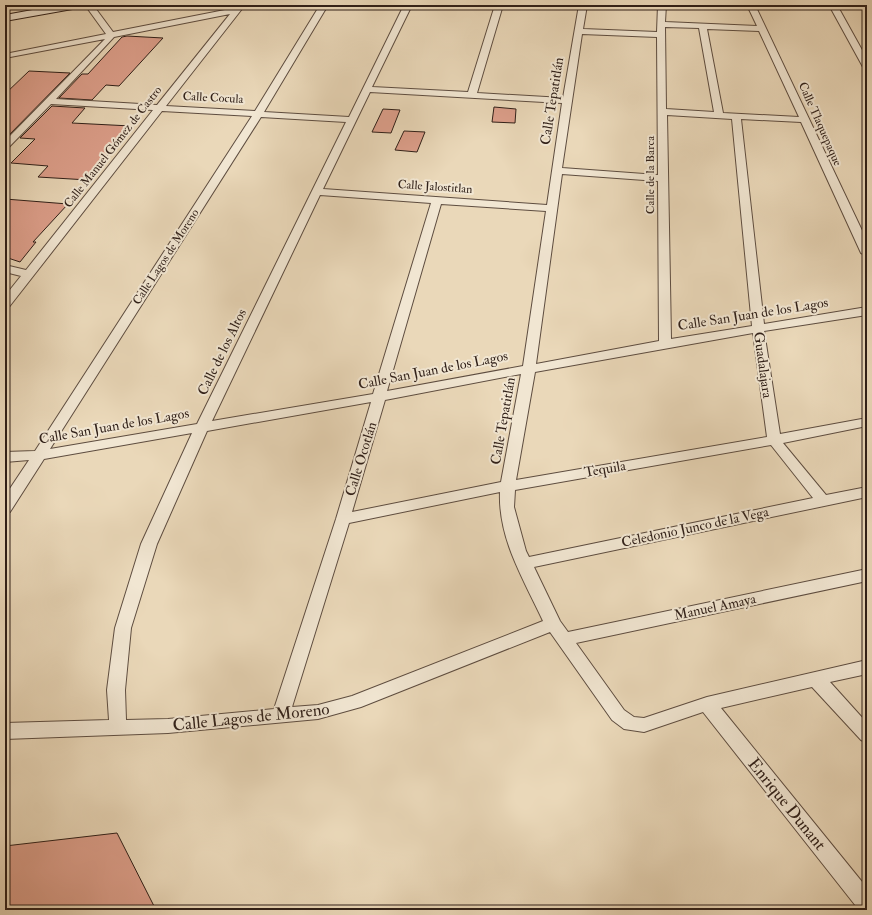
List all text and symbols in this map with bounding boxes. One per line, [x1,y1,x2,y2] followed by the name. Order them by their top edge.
[537,56,568,146] street label: Calle Tepatitlán
[795,80,845,168] street label: Calle Tlaquepaque
[61,83,165,211] street label: Calle Manuel Gómez de Castro
[182,89,245,107] street label: Calle Cocula
[643,135,658,214] street label: Calle de la Barca
[397,177,473,197] street label: Calle Jalostitlan
[129,206,203,308] street label: Calle Lagos de Moreno
[677,294,830,334] street label: Calle San Juan de los Lagos
[194,306,250,398] street label: Calle de los Altos
[750,331,776,399] street label: Guadalajara
[357,347,509,393] street label: Calle San Juan de los Lagos
[487,376,520,466] street label: Calle Tepatitlán
[38,404,191,448] street label: Calle San Juan de los Lagos
[342,420,380,498] street label: Calle Ocotlán
[583,457,627,481] street label: Tequila
[620,503,770,551] street label: Celedonio Junco de la Vega
[673,590,758,625] street label: Manuel Amaya
[172,698,330,736] street label: Calle Lagos de Moreno
[743,754,831,855] street label: Enrique Dunant

